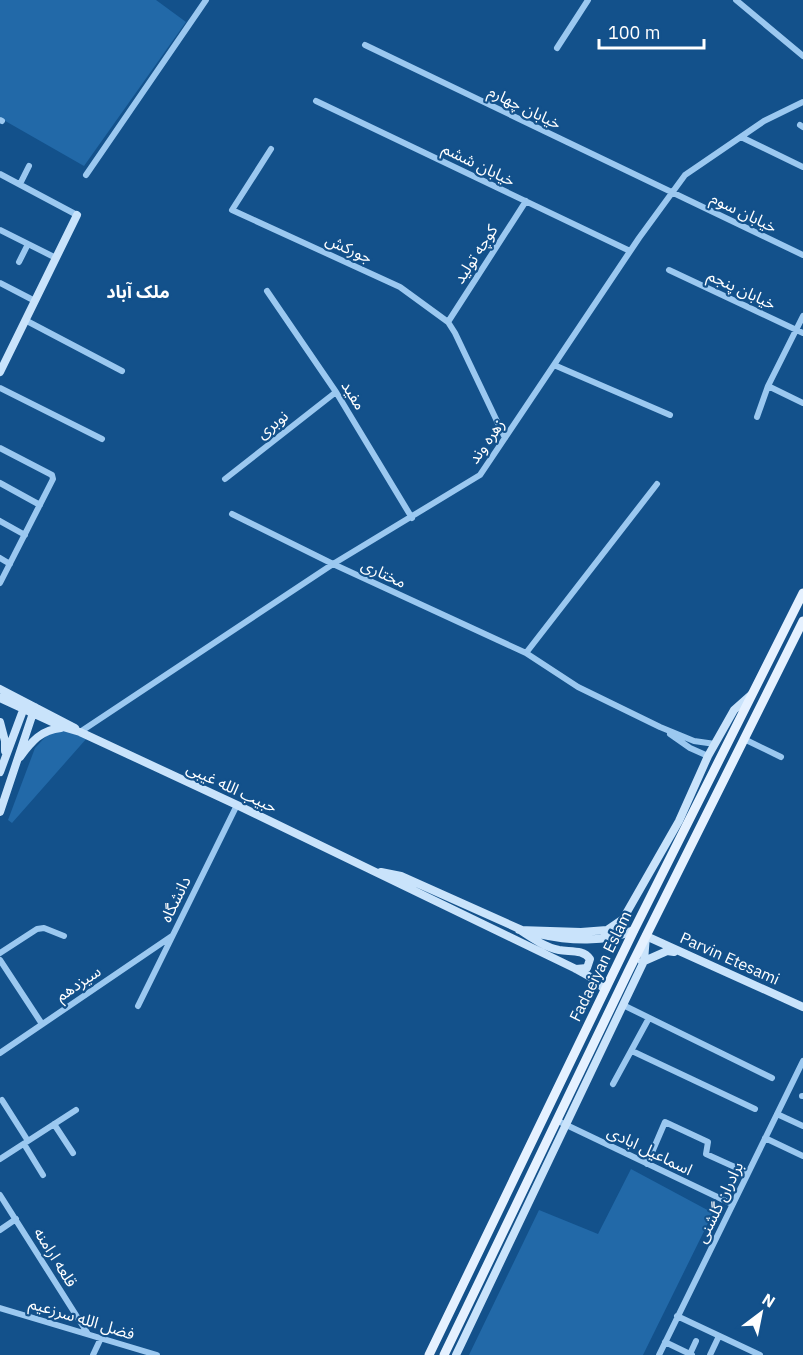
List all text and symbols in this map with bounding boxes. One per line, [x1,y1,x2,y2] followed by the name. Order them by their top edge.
[599,12,704,50] scale bar
[608,21,660,44] text: 100 m
[484,81,565,136] street label: خیابان چهارم
[438,138,519,193] street label: خیابان ششم
[706,187,781,239] street label: خیابان سوم
[449,221,502,288] street label: کوچه تولید
[323,229,375,267] street label: جورکش
[703,264,779,316] street label: خیابان پنجم
[106,280,170,303] district label: ملک آباد
[337,377,371,413] street label: مفید
[252,405,292,443] street label: نوبری
[463,415,509,467] street label: زهره وند
[358,554,410,592] street label: مختاری
[183,757,281,817] street label: حبیب الله غیبی
[155,873,195,925] street label: دانشگاه
[565,907,635,1025] street label: Fadaeiyan Eslam
[677,927,783,989] street label: Parvin Etesami
[52,961,106,1008] street label: سیزدهم
[604,1121,696,1179] street label: اسماعیل ابادی
[691,1158,747,1246] street label: برادران گلشنی
[30,1223,82,1291] street label: قلعه ارامنه
[731,1283,791,1343] north arrow
[759,1289,779,1312] text: N
[26,1292,137,1346] street label: فضل الله سرزعیم

